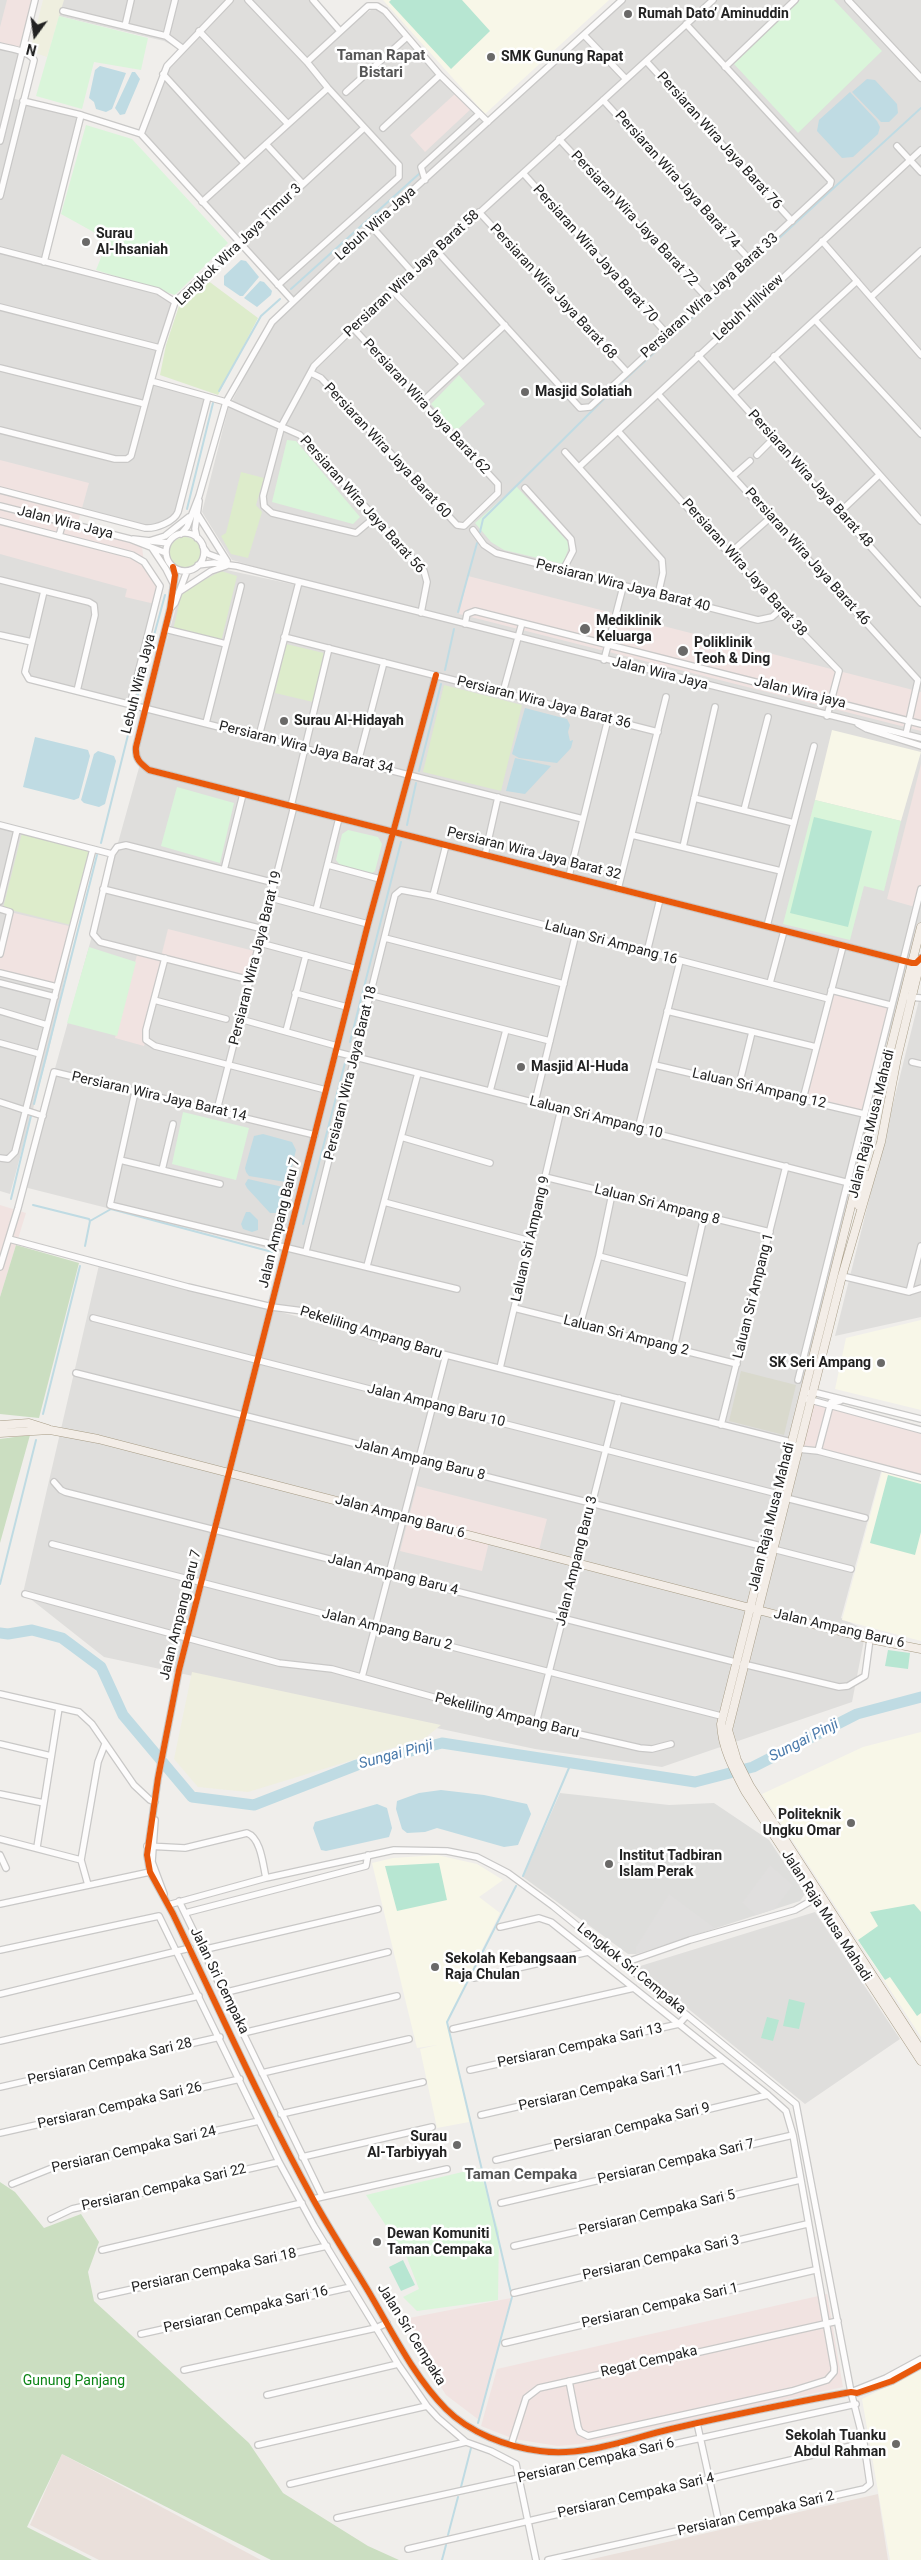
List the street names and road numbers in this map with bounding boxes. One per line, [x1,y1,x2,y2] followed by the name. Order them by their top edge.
[653,69,785,213] street label: Persiaran Wira Jaya Barat 76
[611,108,743,252] street label: Persiaran Wira Jaya Barat 74
[567,148,701,290] street label: Persiaran Wira Jaya Barat 72
[173,181,305,309] street label: Lengkok Wira Jaya Timur 3
[529,182,661,326] street label: Persiaran Wira Jaya Barat 70
[332,183,420,265] street label: Lebuh Wira Jaya
[341,207,483,341] street label: Persiaran Wira Jaya Barat 58
[486,221,620,363] street label: Persiaran Wira Jaya Barat 68
[638,230,782,362] street label: Persiaran Wira Jaya Barat 33
[710,271,788,345] street label: Lebuh Hillview
[359,336,493,478] street label: Persiaran Wira Jaya Barat 62
[320,380,454,522] street label: Persiaran Wira Jaya Barat 60
[744,407,876,551] street label: Persiaran Wira Jaya Barat 48
[296,433,428,577] street label: Persiaran Wira Jaya Barat 56
[741,485,873,629] street label: Persiaran Wira Jaya Barat 46
[678,496,810,640] street label: Persiaran Wira Jaya Barat 38
[15,503,115,543] street label: Jalan Wira Jaya
[534,556,712,616] street label: Persiaran Wira Jaya Barat 40
[118,632,160,736] street label: Lebuh Wira Jaya
[610,654,710,694] street label: Jalan Wira Jaya
[455,673,633,733] street label: Persiaran Wira Jaya Barat 36
[752,673,848,713] street label: Jalan Wira jaya
[217,718,395,778] street label: Persiaran Wira Jaya Barat 34
[445,824,623,884] street label: Persiaran Wira Jaya Barat 32
[226,869,286,1047] street label: Persiaran Wira Jaya Barat 19
[543,917,679,969] street label: Laluan Sri Ampang 16
[321,984,381,1162] street label: Persiaran Wira Jaya Barat 18
[845,1048,899,1200] street label: Jalan Raja Musa Mahadi
[691,1065,827,1113] street label: Laluan Sri Ampang 12
[70,1069,248,1125] street label: Persiaran Wira Jaya Barat 14
[528,1093,664,1143] street label: Laluan Sri Ampang 10
[256,1156,304,1290] street label: Jalan Ampang Baru 7
[508,1174,554,1304] street label: Laluan Sri Ampang 9
[592,1181,722,1229] street label: Laluan Sri Ampang 8
[730,1231,778,1361] street label: Laluan Sri Ampang 1
[298,1303,444,1363] street label: Pekeliling Ampang Baru
[561,1312,691,1360] street label: Laluan Sri Ampang 2
[365,1381,507,1431] street label: Jalan Ampang Baru 10
[353,1436,487,1484] street label: Jalan Ampang Baru 8
[745,1441,799,1593] street label: Jalan Raja Musa Mahadi
[333,1492,467,1542] street label: Jalan Ampang Baru 6
[553,1494,601,1628] street label: Jalan Ampang Baru 3
[157,1548,205,1682] street label: Jalan Ampang Baru 7
[326,1551,460,1599] street label: Jalan Ampang Baru 4
[320,1606,454,1654] street label: Jalan Ampang Baru 2
[772,1606,906,1652] street label: Jalan Ampang Baru 6
[433,1690,581,1742] street label: Pekeliling Ampang Baru
[777,1847,875,1985] street label: Jalan Raja Musa Mahadi
[573,1920,689,2018] street label: Lengkok Sri Cempaka
[186,1925,252,2037] street label: Jalan Sri Cempaka
[496,2020,664,2072] street label: Persiaran Cempaka Sari 13
[26,2035,194,2089] street label: Persiaran Cempaka Sari 28
[517,2061,685,2115] street label: Persiaran Cempaka Sari 11
[36,2079,204,2133] street label: Persiaran Cempaka Sari 26
[552,2099,712,2155] street label: Persiaran Cempaka Sari 9
[50,2123,218,2177] street label: Persiaran Cempaka Sari 24
[596,2136,756,2188] street label: Persiaran Cempaka Sari 7
[80,2161,248,2215] street label: Persiaran Cempaka Sari 22
[577,2187,737,2239] street label: Persiaran Cempaka Sari 5
[581,2232,741,2284] street label: Persiaran Cempaka Sari 3
[130,2245,298,2297] street label: Persiaran Cempaka Sari 18
[580,2280,740,2332] street label: Persiaran Cempaka Sari 1
[373,2281,449,2389] street label: Jalan Sri Cempaka
[162,2283,330,2337] street label: Persiaran Cempaka Sari 16
[599,2343,699,2381] street label: Regat Cempaka
[516,2435,676,2487] street label: Persiaran Cempaka Sari 6
[556,2470,716,2522] street label: Persiaran Cempaka Sari 4
[676,2488,836,2540] street label: Persiaran Cempaka Sari 2

